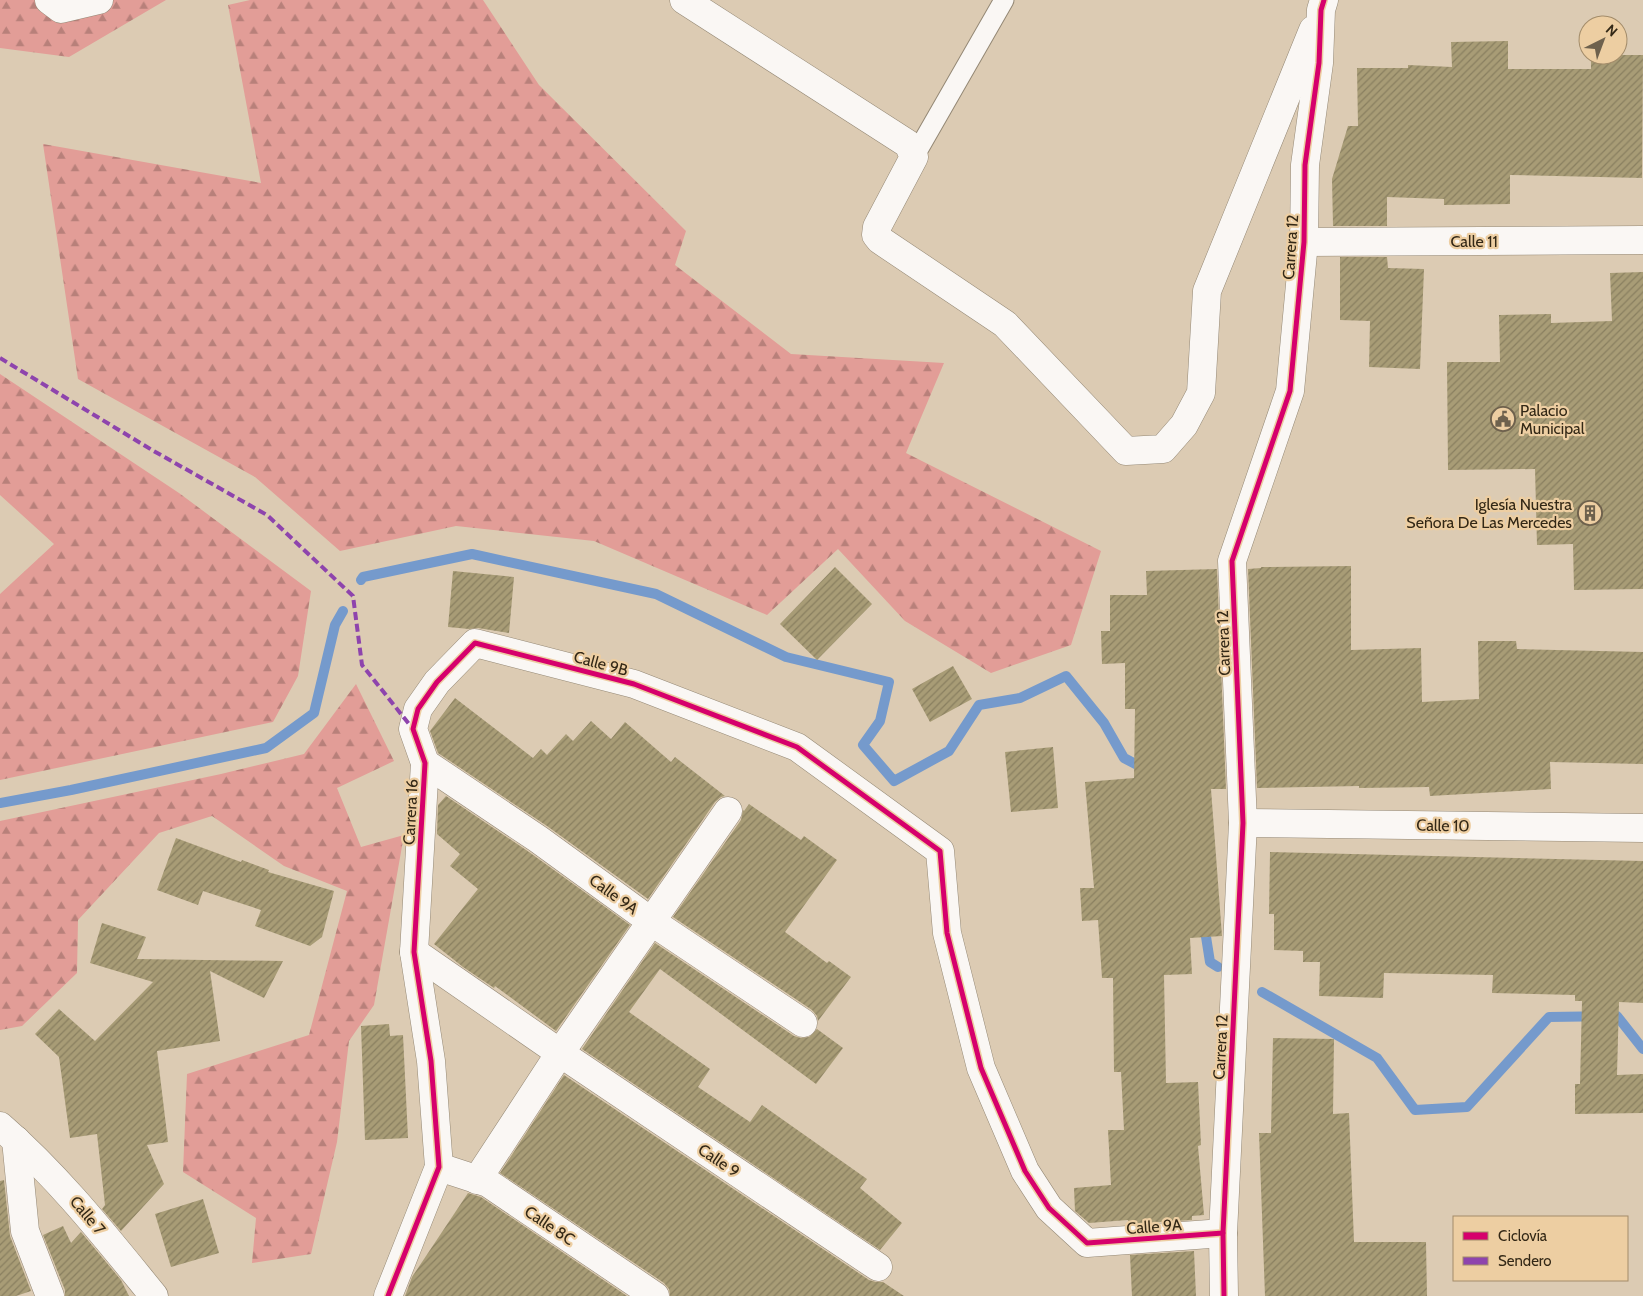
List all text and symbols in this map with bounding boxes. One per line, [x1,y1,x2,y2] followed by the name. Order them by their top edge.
[1578,15,1628,65] north arrow
[1602,20,1621,40] text: N
[1279,214,1302,280] street label: Carrera 12
[1450,232,1498,251] street label: Calle 11
[1520,401,1585,438] place label: Palacio Municipal
[1490,406,1516,432] public building icon: Palacio Municipal
[1406,495,1572,532] place label: Iglesía Nuestra Señora De Las Mercedes
[1577,500,1603,526] building icon: Iglesía Nuestra Señora De Las Mercedes
[1213,610,1234,676] street label: Carrera 12
[572,647,631,680] street label: Calle 9B
[399,778,422,846] street label: Carrera 16
[1416,816,1470,835] street label: Calle 10
[586,870,642,918] street label: Calle 9A
[1209,1014,1232,1080] street label: Carrera 12
[694,1140,743,1181] street label: Calle 9
[66,1192,109,1239] street label: Calle 7
[521,1202,579,1249] street label: Calle 8C
[1126,1215,1182,1238] street label: Calle 9A
[1453,1216,1628,1281] legend
[1498,1227,1548,1245] text: Ciclovía
[1498,1252,1552,1270] text: Sendero

